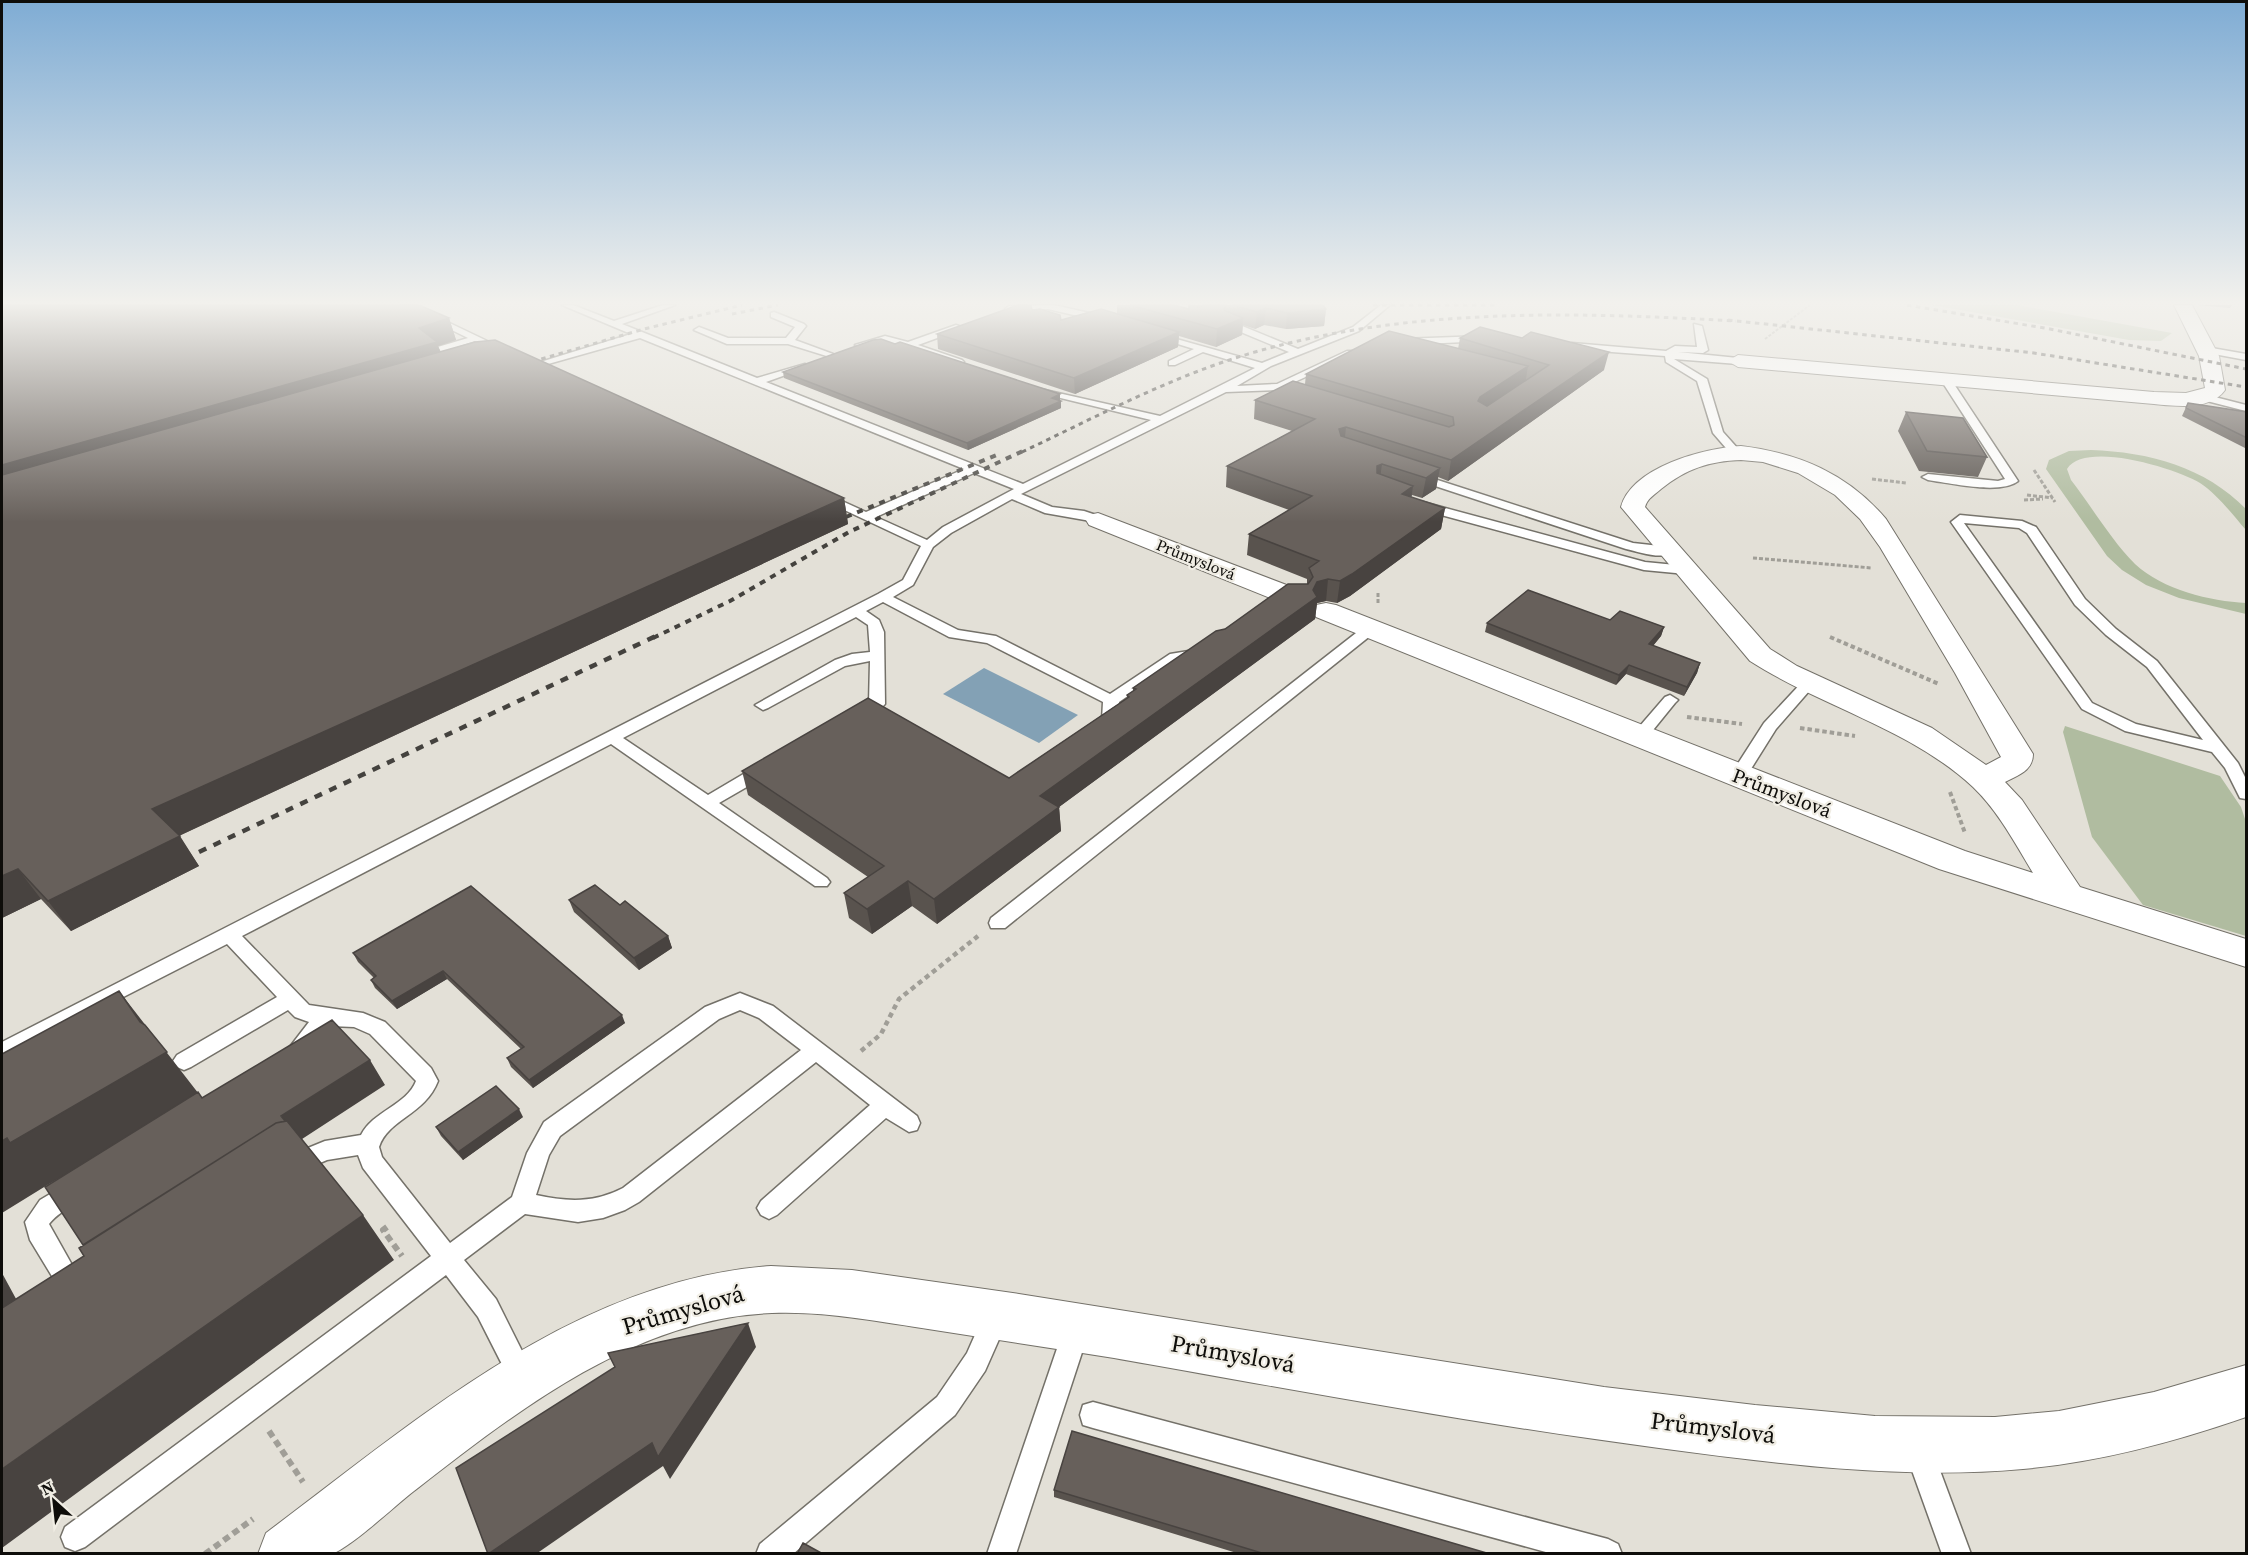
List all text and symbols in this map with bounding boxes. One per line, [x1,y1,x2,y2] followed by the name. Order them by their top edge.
[1153,533,1240,585] street label: Průmyslová
[1728,761,1837,825] street label: Průmyslová
[618,1276,748,1343] street label: Průmyslová
[1168,1326,1298,1381] street label: Průmyslová
[1649,1403,1778,1452] street label: Průmyslová
[24,1471,84,1531] north arrow
[37,1475,58,1500] text: N

